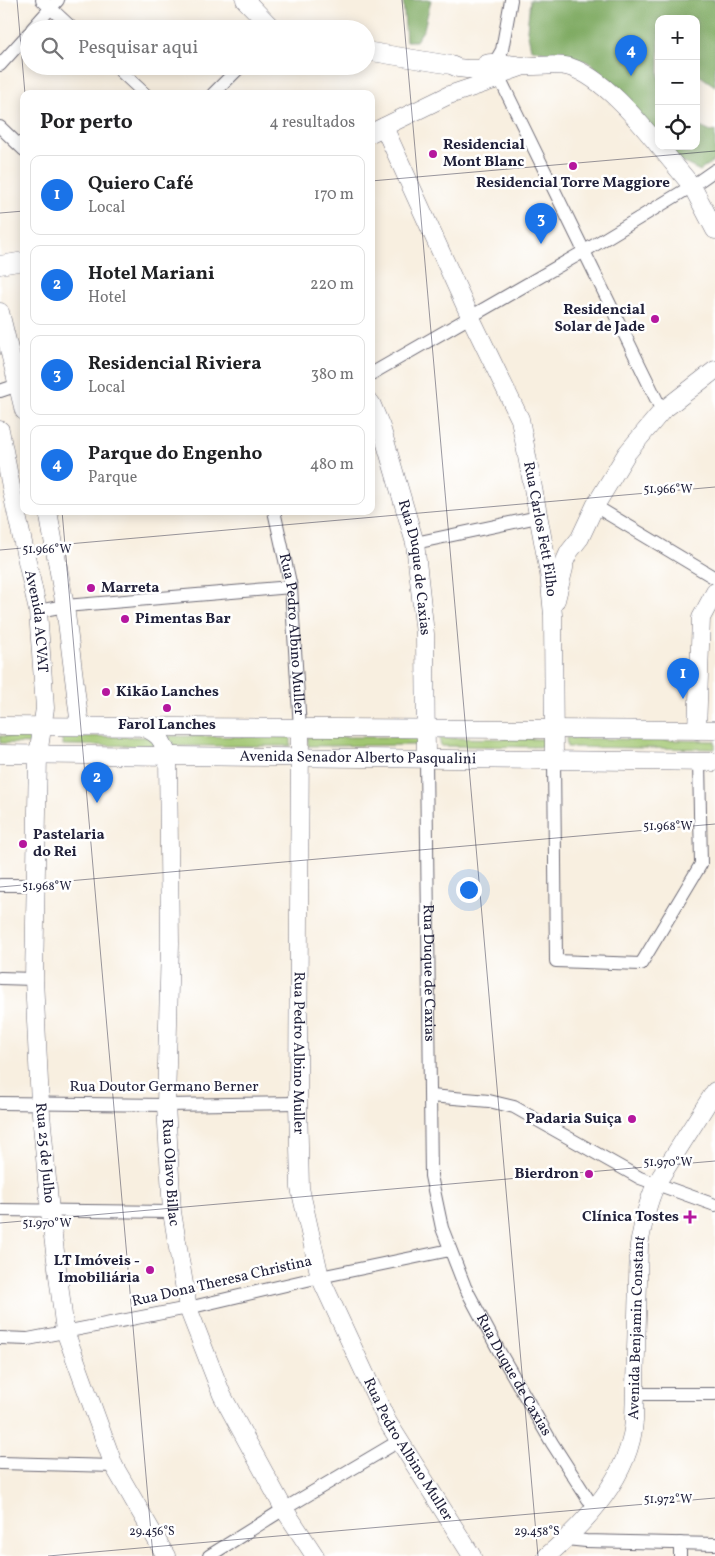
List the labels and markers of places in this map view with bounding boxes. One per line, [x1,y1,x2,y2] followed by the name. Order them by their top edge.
[615,35,647,76] pin: 4
[443,135,525,173] place label: Residencial Mont Blanc
[427,148,439,160] marker: Residencial Mont Blanc
[567,160,579,172] marker: Residencial Torre Maggiore
[476,173,670,194] place label: Residencial Torre Maggiore
[525,203,557,244] pin: 3
[554,300,645,338] place label: Residencial Solar de Jade
[649,313,661,325] marker: Residencial Solar de Jade
[101,578,159,599] place label: Marreta
[85,582,97,594] marker: Marreta
[135,609,231,630] place label: Pimentas Bar
[119,613,131,625] marker: Pimentas Bar
[667,658,699,699] pin: 1
[116,682,219,703] place label: Kikão Lanches
[100,686,112,698] marker: Kikão Lanches
[161,702,173,714] marker: Farol Lanches
[118,715,216,736] place label: Farol Lanches
[81,762,113,803] pin: 2
[33,825,105,863] place label: Pastelaria do Rei
[17,838,29,850] marker: Pastelaria do Rei
[526,1109,622,1130] place label: Padaria Suiça
[626,1113,638,1125] marker: Padaria Suiça
[514,1164,579,1185] place label: Bierdron
[583,1168,595,1180] marker: Bierdron
[582,1207,679,1228] place label: Clínica Tostes
[683,1210,697,1224] marker: Clínica Tostes
[54,1251,140,1289] place label: LT Imóveis - Imobiliária
[144,1264,156,1276] marker: LT Imóveis - Imobiliária

